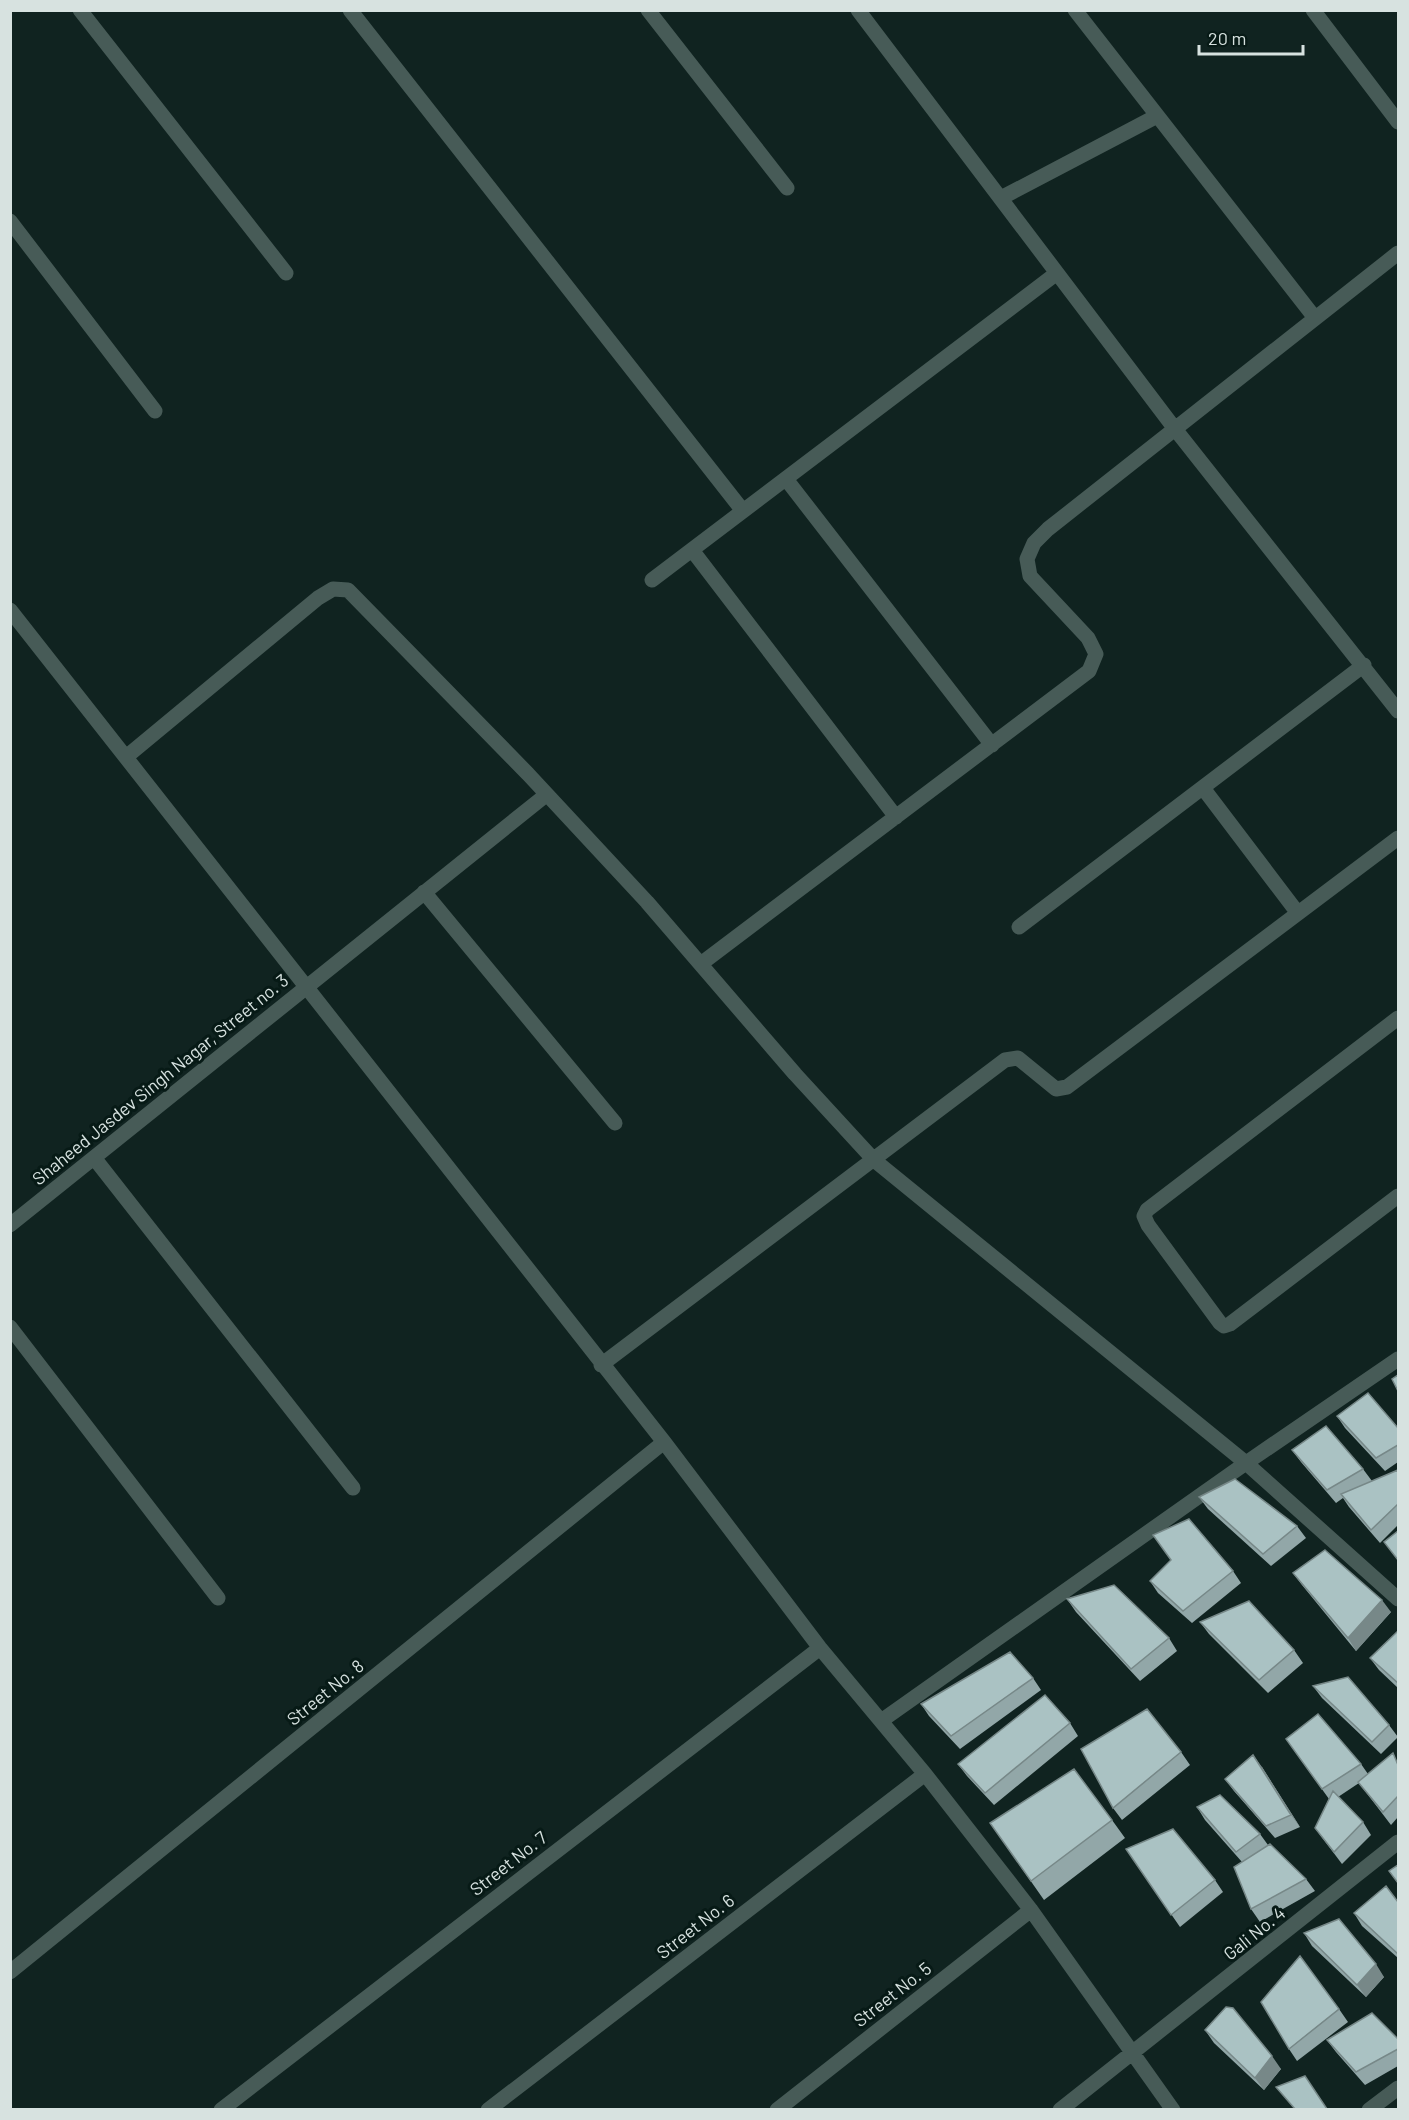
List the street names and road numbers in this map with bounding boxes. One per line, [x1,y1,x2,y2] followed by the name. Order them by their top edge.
[27,969,293,1189] street label: Shaheed Jasdev Singh Nagar, Street no. 3
[282,1654,368,1730] street label: Street No. 8
[465,1826,551,1900] street label: Street No. 7
[652,1889,738,1963] street label: Street No. 6
[1219,1902,1289,1964] street label: Gali No. 4
[849,1957,935,2031] street label: Street No. 5

